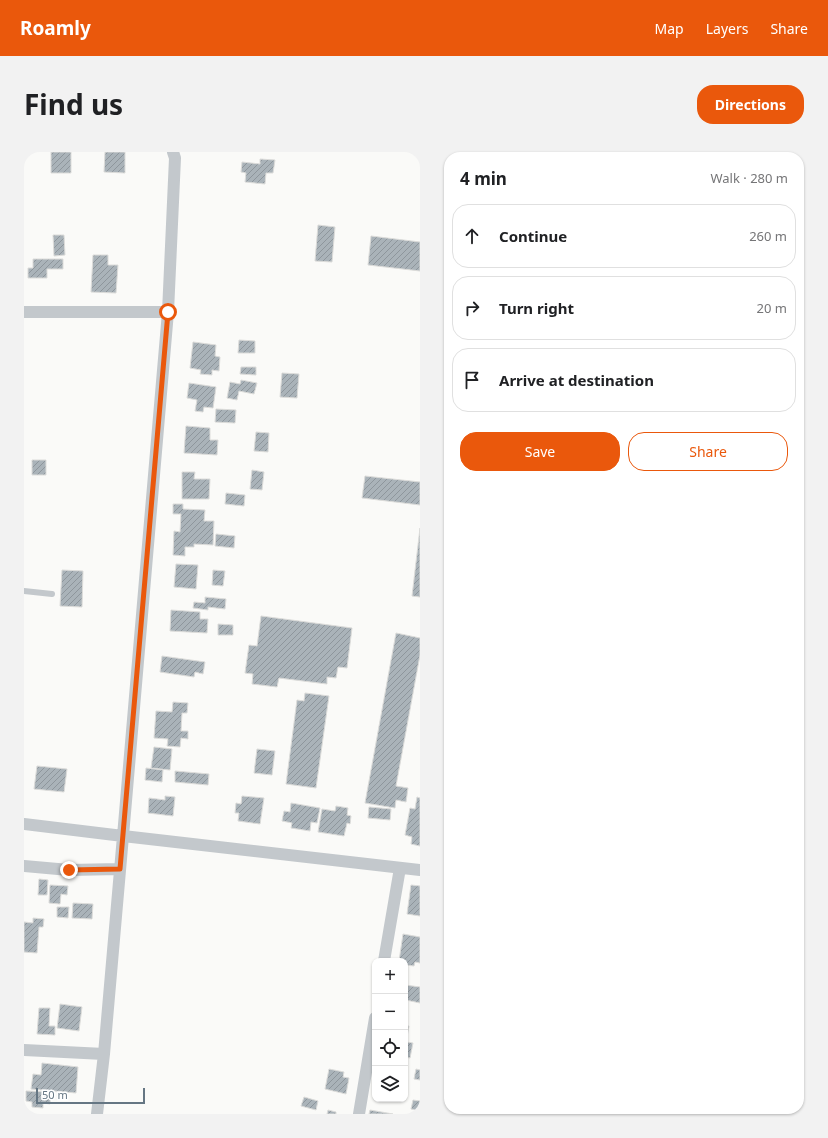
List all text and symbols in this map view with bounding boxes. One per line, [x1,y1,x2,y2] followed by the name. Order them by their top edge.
[20,15,91,41] text: Roamly
[655,19,684,38] text: Map
[706,19,748,38] text: Layers
[770,19,808,38] text: Share
[24,85,123,123] text: Find us
[697,85,804,124] button: Directions
[460,167,507,190] text: 4 min
[710,169,788,187] text: Walk · 280 m
[461,225,483,247] icon: ahead
[499,226,567,246] text: Continue
[749,227,787,245] text: 260 m
[461,297,483,319] icon: right
[499,298,574,318] text: Turn right
[757,299,787,317] text: 20 m
[159,303,177,321] route start
[461,369,483,391] icon: arrive
[499,370,654,390] text: Arrive at destination
[460,432,620,471] button: Save
[628,432,788,471] button: Share
[60,861,78,879] route end
[372,958,408,1102] map controls
[372,958,408,994] button: +
[372,994,408,1030] button: −
[372,1030,408,1066] button: locate
[372,1066,408,1102] button: layers
[36,1086,145,1105] scale bar
[42,1087,68,1102] text: 50 m

